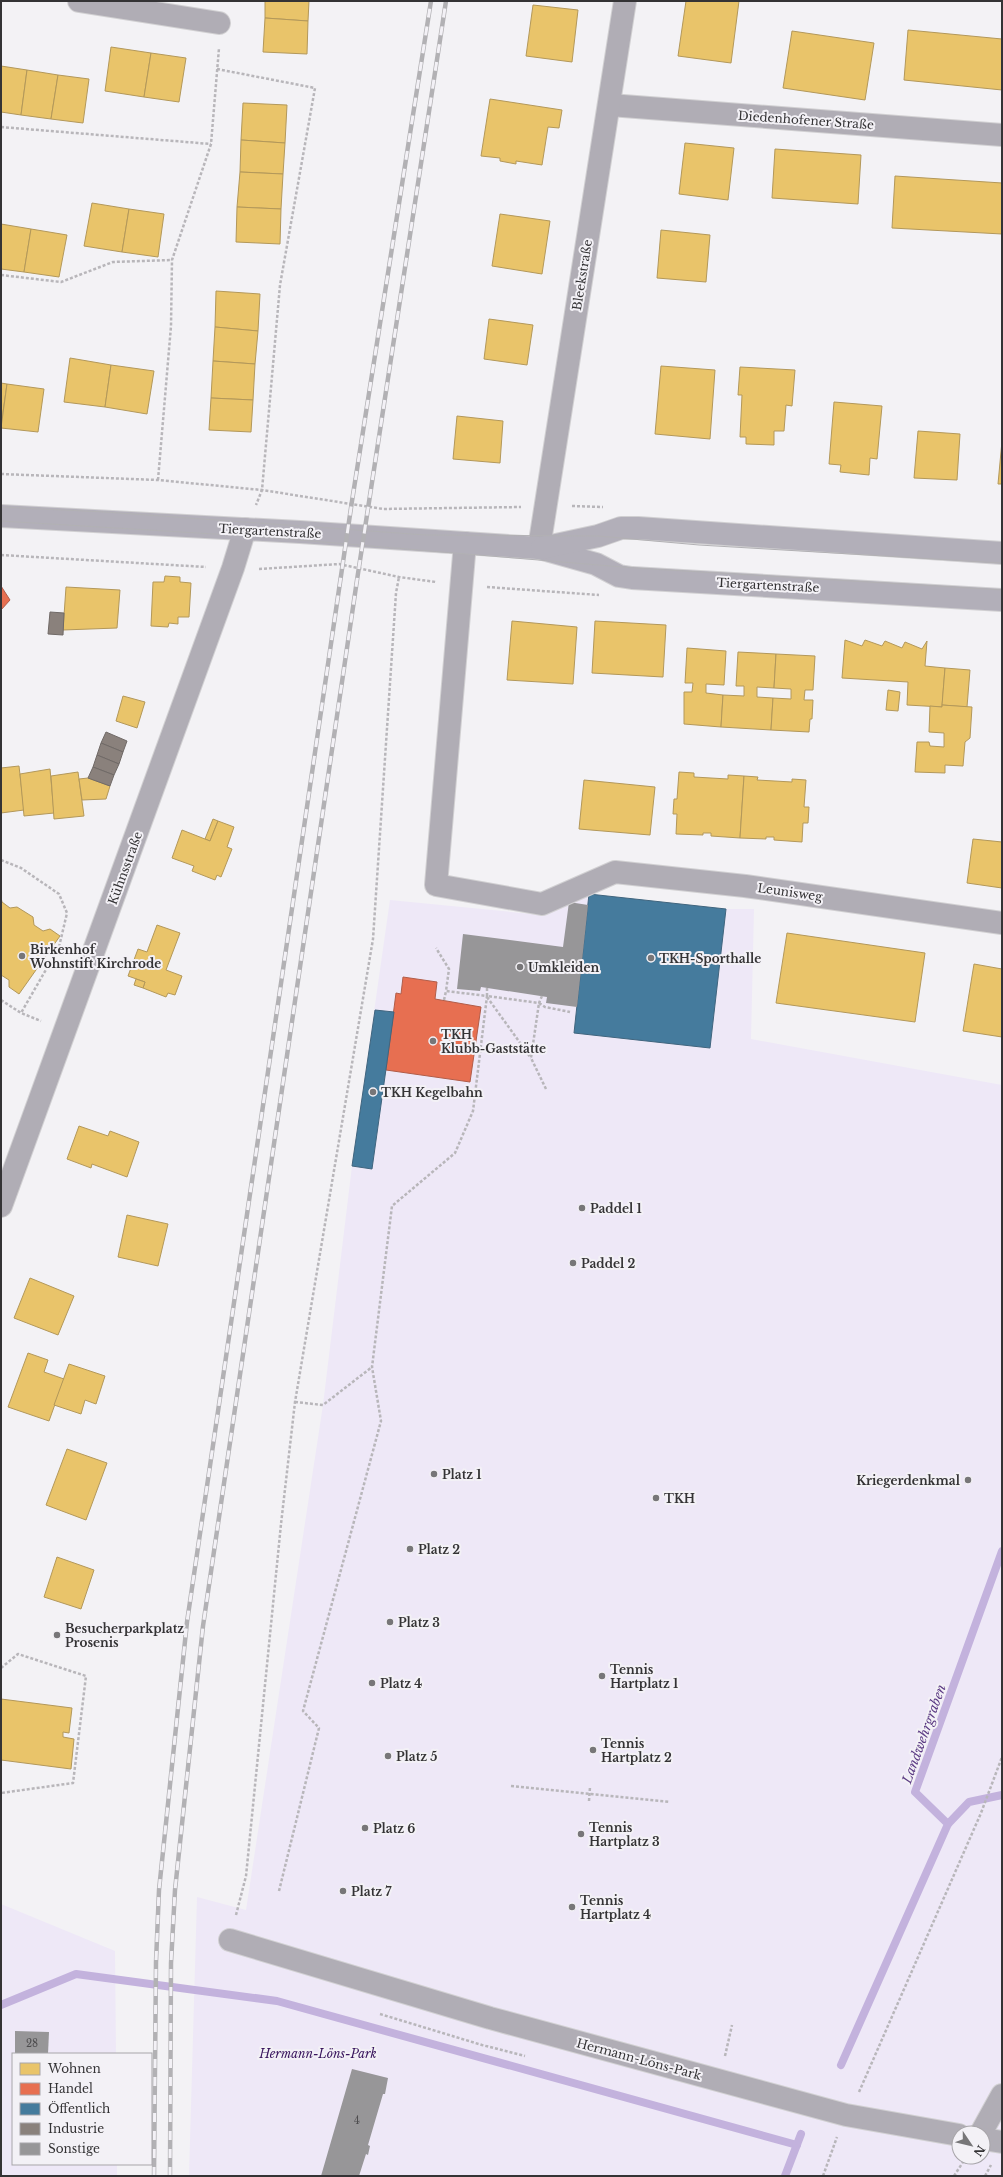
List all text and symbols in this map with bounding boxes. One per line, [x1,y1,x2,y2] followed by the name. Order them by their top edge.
[738,108,875,132] street label: Diedenhofener Straße
[569,238,595,312] street label: Bleekstraße
[218,521,322,541] street label: Tiergartenstraße
[716,575,820,595] street label: Tiergartenstraße
[105,829,145,907] street label: Kühnsstraße
[757,880,824,904] street label: Leunisweg
[29,942,161,971] place label: Birkenhof Wohnstift Kirchrode
[17,951,27,961] marker: Birkenhof Wohnstift Kirchrode
[659,951,761,966] place label: TKH-Sporthalle
[646,953,656,963] marker: TKH-Sporthalle
[528,960,599,975] place label: Umkleiden
[515,962,525,972] marker: Umkleiden
[441,1027,546,1056] place label: TKH Klubb-Gaststätte
[428,1036,438,1046] marker: TKH Klubb-Gaststätte
[381,1085,483,1100] place label: TKH Kegelbahn
[368,1087,378,1097] marker: TKH Kegelbahn
[590,1201,642,1216] place label: Paddel 1
[577,1203,587,1213] marker: Paddel 1
[581,1256,636,1271] place label: Paddel 2
[568,1258,578,1268] marker: Paddel 2
[442,1467,482,1482] place label: Platz 1
[429,1469,439,1479] marker: Platz 1
[856,1473,961,1488] place label: Kriegerdenkmal
[963,1475,973,1485] marker: Kriegerdenkmal
[664,1491,695,1506] place label: TKH
[651,1493,661,1503] marker: TKH
[418,1542,460,1557] place label: Platz 2
[405,1544,415,1554] marker: Platz 2
[398,1615,440,1630] place label: Platz 3
[385,1617,395,1627] marker: Platz 3
[65,1621,184,1650] place label: Besucherparkplatz Prosenis
[52,1630,62,1640] marker: Besucherparkplatz Prosenis
[610,1662,678,1691] place label: Tennis Hartplatz 1
[597,1671,607,1681] marker: Tennis Hartplatz 1
[380,1676,422,1691] place label: Platz 4
[367,1678,377,1688] marker: Platz 4
[898,1682,950,1787] water label: Landwehrgraben
[601,1736,672,1765] place label: Tennis Hartplatz 2
[588,1745,598,1755] marker: Tennis Hartplatz 2
[396,1749,437,1764] place label: Platz 5
[383,1751,393,1761] marker: Platz 5
[589,1820,660,1849] place label: Tennis Hartplatz 3
[373,1821,415,1836] place label: Platz 6
[360,1823,370,1833] marker: Platz 6
[576,1829,586,1839] marker: Tennis Hartplatz 3
[351,1884,392,1899] place label: Platz 7
[338,1886,348,1896] marker: Platz 7
[580,1893,651,1922] place label: Tennis Hartplatz 4
[567,1902,577,1912] marker: Tennis Hartplatz 4
[575,2035,704,2083] street label: Hermann-Löns-Park
[26,2037,38,2050] house number: 28
[258,2046,377,2061] park label: Hermann-Löns-Park
[12,2053,152,2165] legend
[47,2061,101,2076] text: Wohnen
[48,2081,93,2096] text: Handel
[48,2100,110,2116] text: Öffentlich
[354,2114,360,2127] house number: 4
[48,2121,104,2136] text: Industrie
[951,2125,991,2165] north arrow
[48,2141,100,2156] text: Sonstige
[970,2142,988,2160] text: N

